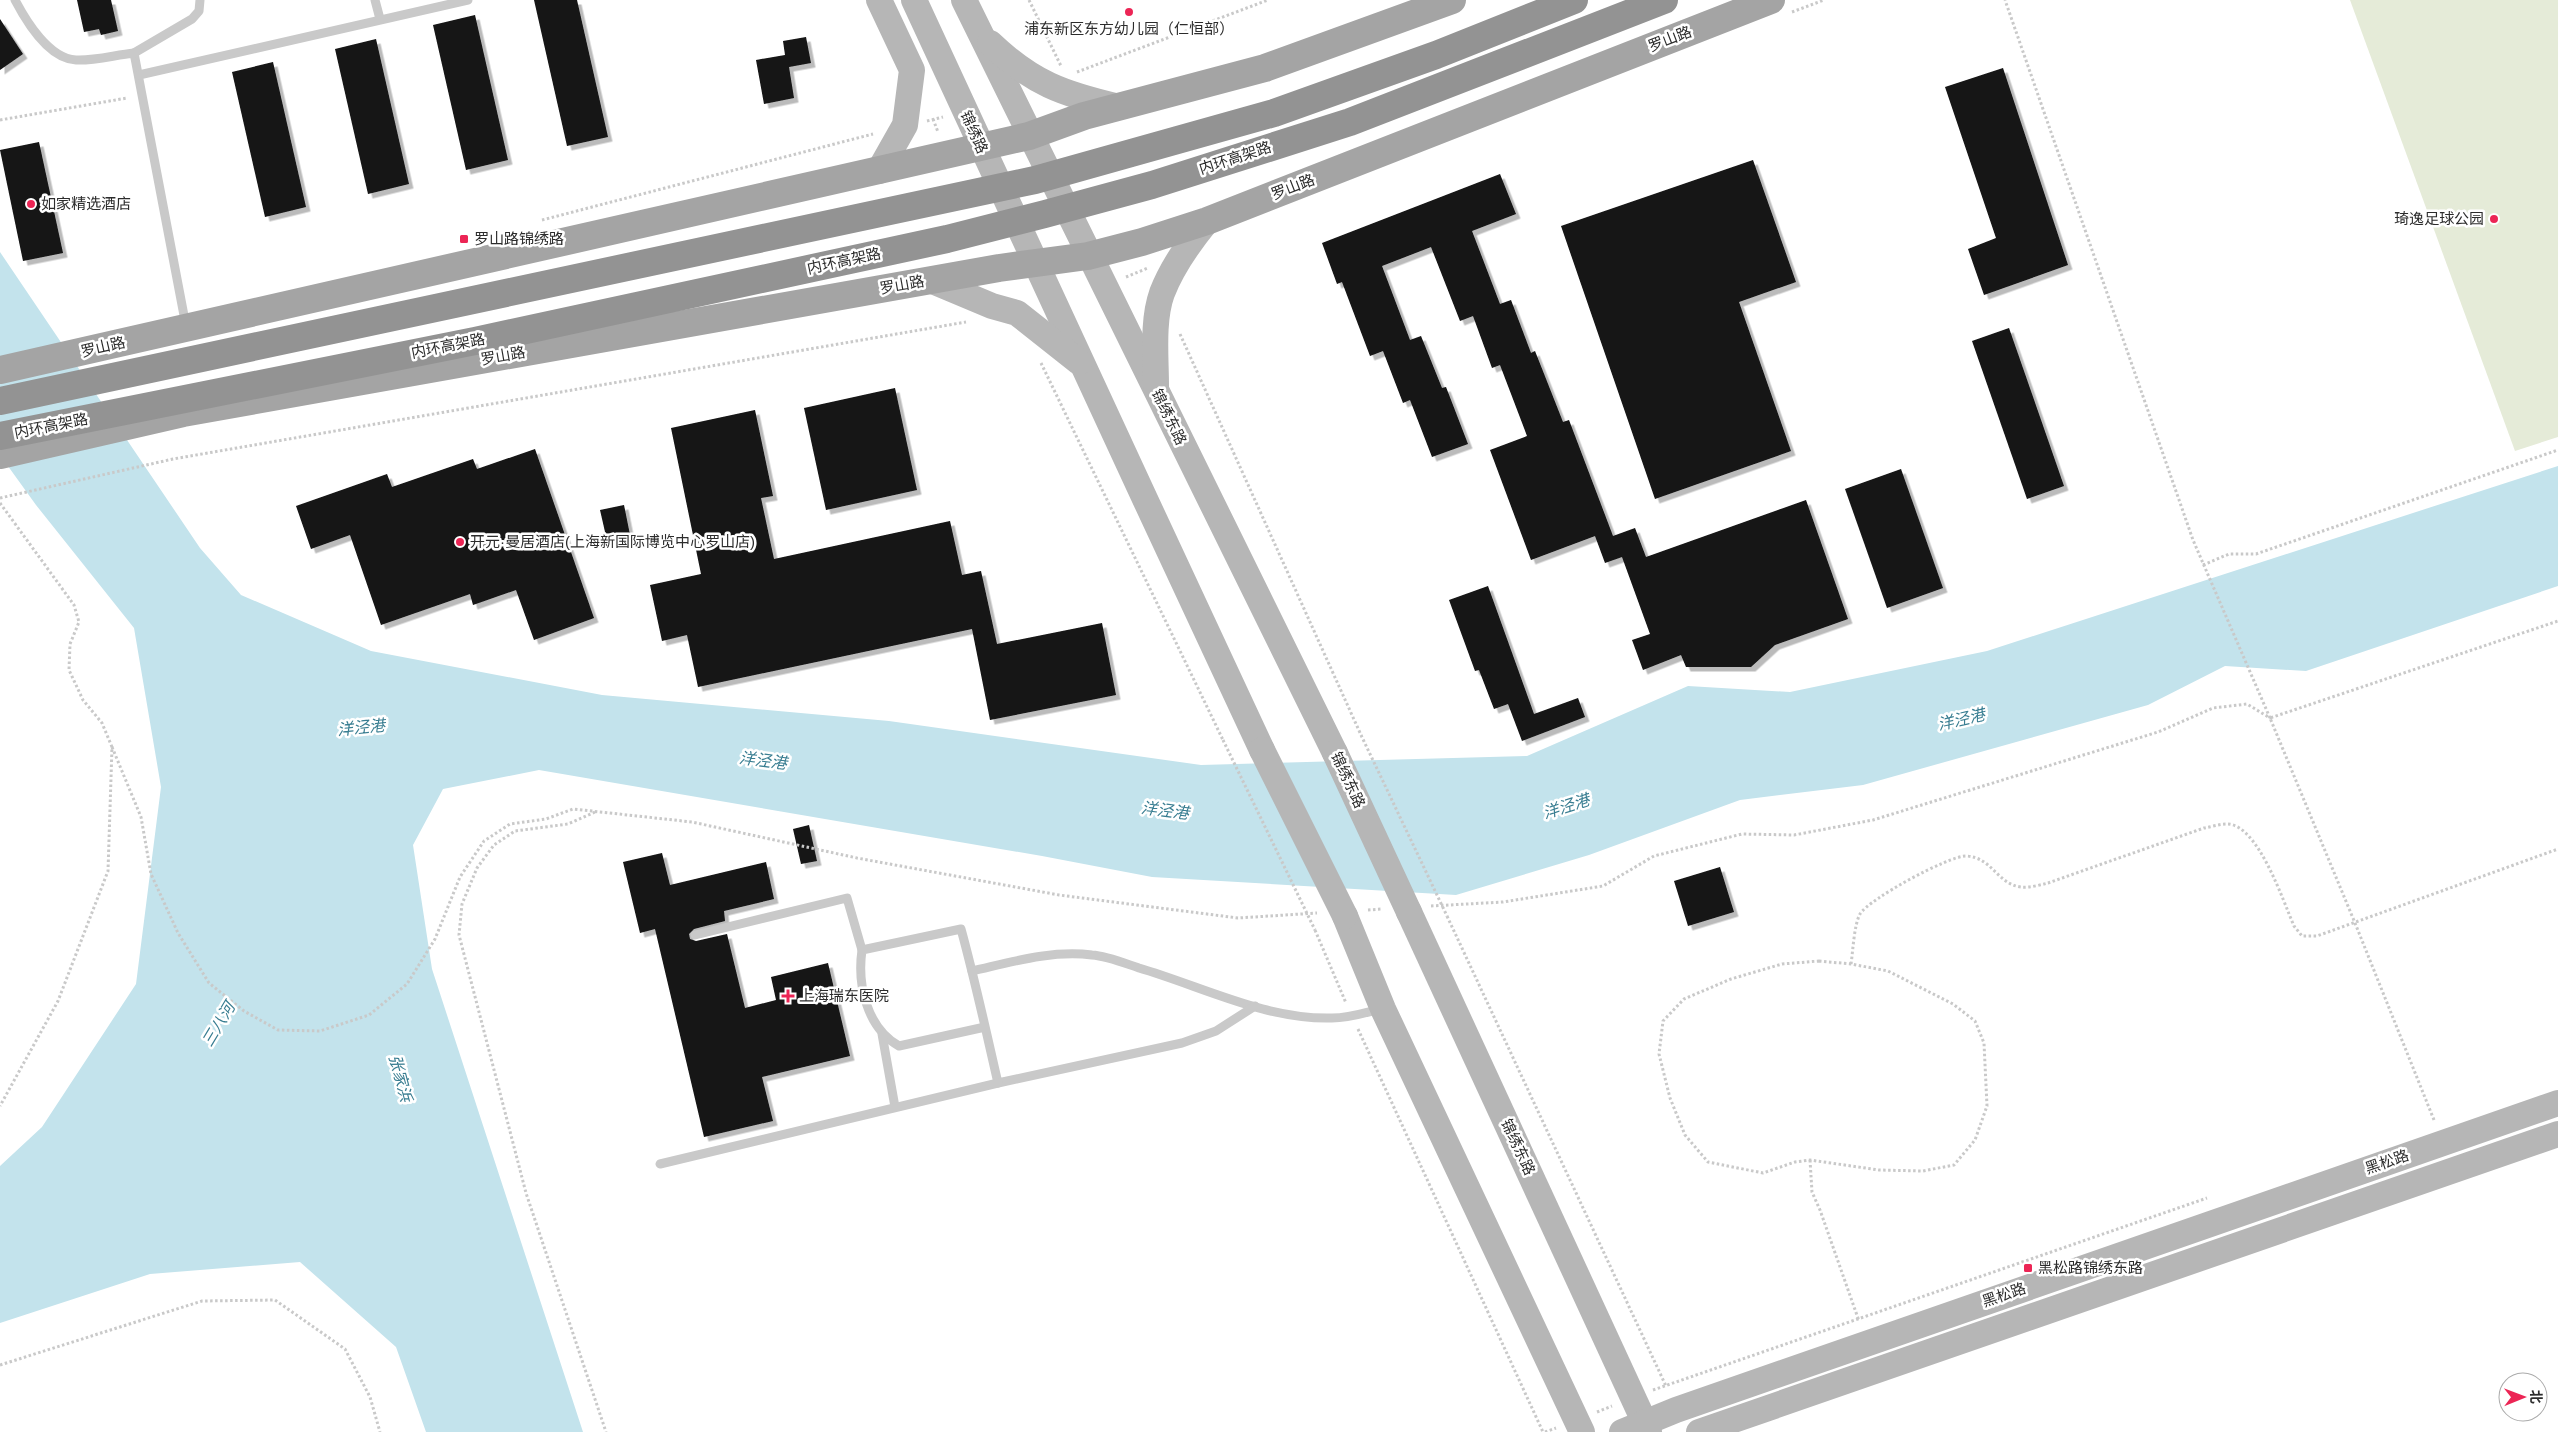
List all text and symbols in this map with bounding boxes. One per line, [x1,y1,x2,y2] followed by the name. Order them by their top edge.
[1123,6,1135,18] marker: 浦东新区东方幼儿园（仁恒部）
[1024,20,1234,37] place label: 浦东新区东方幼儿园（仁恒部）
[1646,23,1694,55] street label: 罗山路
[958,108,991,156] street label: 锦绣路
[1197,138,1273,177] street label: 内环高架路
[1269,171,1317,203] street label: 罗山路
[41,195,131,212] place label: 如家精选酒店
[25,198,37,210] marker: 如家精选酒店
[2394,210,2484,227] place label: 琦逸足球公园
[2488,213,2500,225] marker: 琦逸足球公园
[474,230,564,247] place label: 罗山路锦绣路
[458,233,470,245] marker: 罗山路锦绣路
[805,244,882,277] street label: 内环高架路
[878,272,926,297] street label: 罗山路
[409,330,486,361] street label: 内环高架路
[79,333,127,360] street label: 罗山路
[479,343,527,368] street label: 罗山路
[1149,386,1190,447] street label: 锦绣东路
[12,410,89,441] street label: 内环高架路
[470,533,755,550] place label: 开元·曼居酒店(上海新国际博览中心罗山店)
[454,536,466,548] marker: 开元·曼居酒店(上海新国际博览中心罗山店)
[1936,705,1988,733] water label: 洋泾港
[336,716,388,738] water label: 洋泾港
[738,749,790,772] water label: 洋泾港
[1328,749,1369,811] street label: 锦绣东路
[1541,790,1594,822] water label: 洋泾港
[1140,799,1192,822] water label: 洋泾港
[799,987,889,1004] place label: 上海瑞东医院
[781,989,795,1003] marker: 上海瑞东医院
[199,997,240,1049] water label: 三八河
[386,1053,415,1105] water label: 张家浜
[1498,1116,1539,1178] street label: 锦绣东路
[2363,1146,2411,1177] street label: 黑松路
[2038,1259,2143,1276] place label: 黑松路锦绣东路
[2022,1262,2034,1274] marker: 黑松路锦绣东路
[1980,1279,2028,1310] street label: 黑松路
[2498,1372,2548,1422] north arrow
[2528,1390,2544,1404] text: 北

